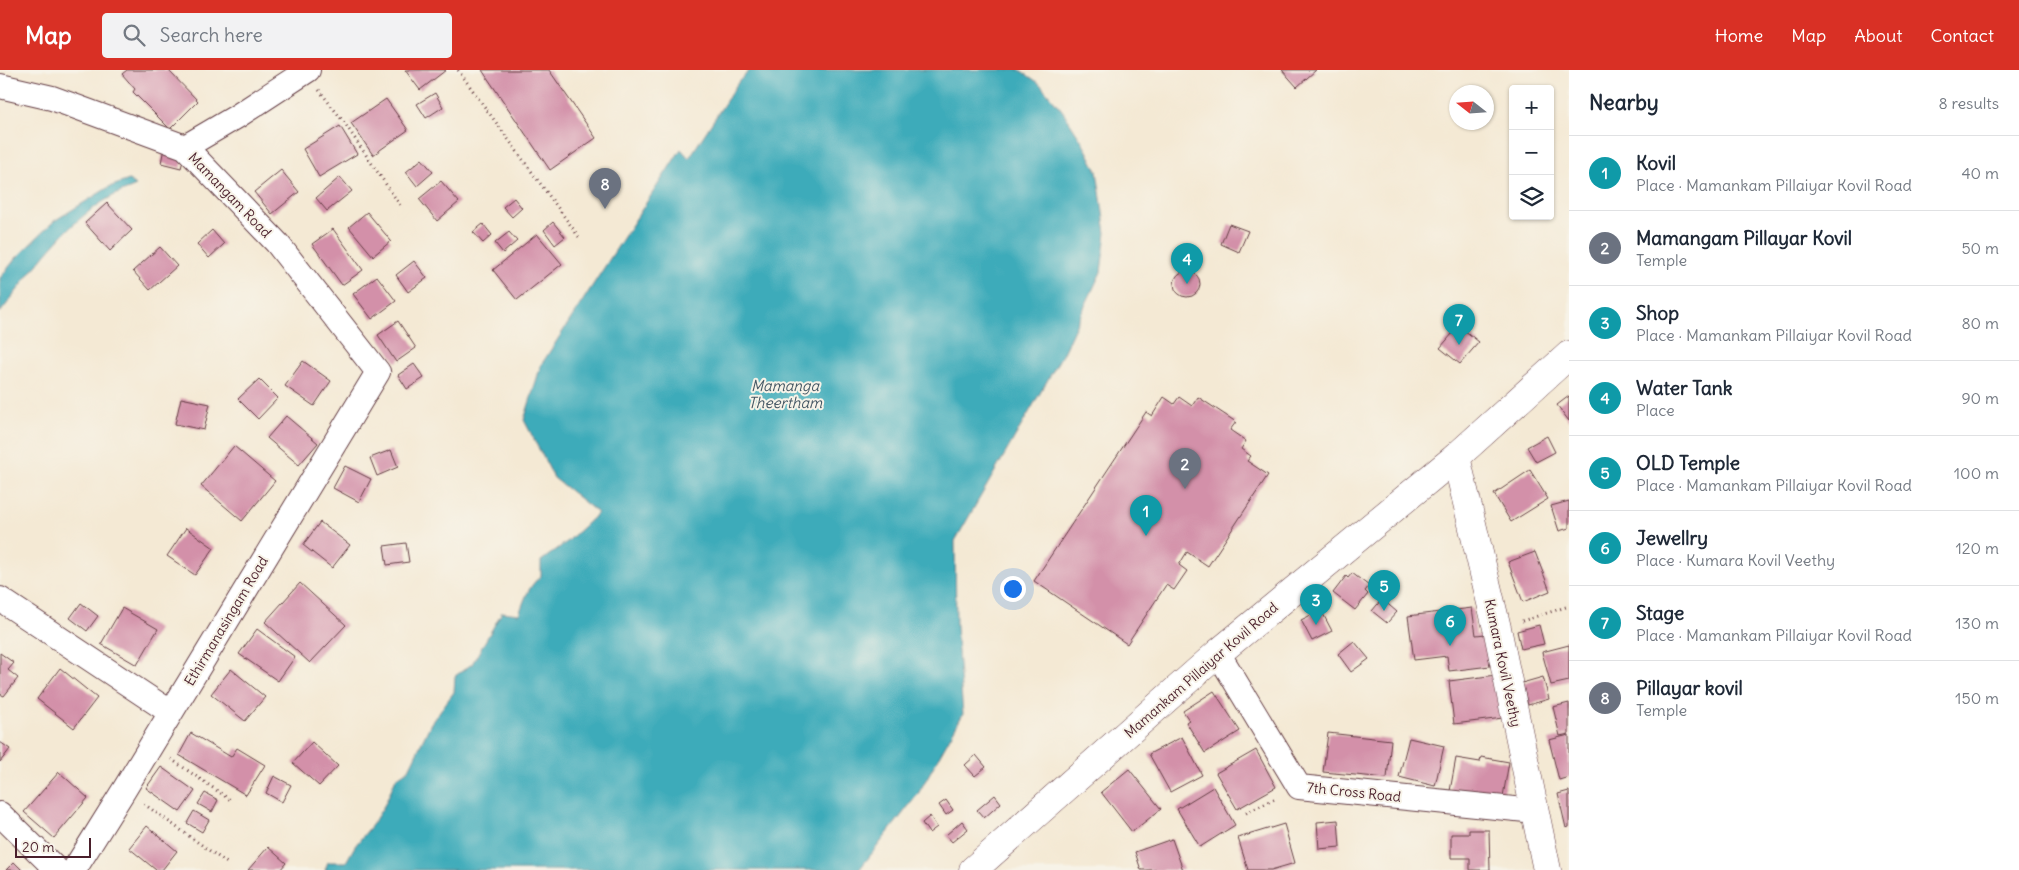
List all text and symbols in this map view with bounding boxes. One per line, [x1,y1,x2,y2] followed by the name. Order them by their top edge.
[102,13,452,58] search box
[25,20,72,50] text: Map
[120,21,148,49] icon: search
[160,23,263,47] text: Search here
[1715,24,1763,47] text: Home
[1791,24,1826,47] text: Map
[1854,24,1902,47] text: About
[1930,24,1994,47] text: Contact
[1449,85,1494,130] north arrow
[1509,85,1554,220] map controls
[1509,85,1554,130] button: +
[1589,89,1659,116] text: Nearby
[1938,93,1999,113] text: 8 results
[1509,130,1554,175] button: −
[185,149,275,241] street label: Mamangam Road
[1636,151,1676,175] text: Kovil
[1602,163,1608,183] text: 1
[1961,163,1999,183] text: 40 m
[589,168,621,209] pin: 8
[1509,175,1554,220] button: layers
[1636,175,1912,195] text: Place · Mamankam Pillaiyar Kovil Road
[1636,226,1852,250] text: Mamangam Pillayar Kovil
[1601,238,1609,258] text: 2
[1961,238,1999,258] text: 50 m
[1171,243,1203,284] pin: 4
[1636,250,1687,270] text: Temple
[1636,301,1679,325] text: Shop
[1443,304,1475,345] pin: 7
[1600,313,1610,333] text: 3
[1961,313,1999,333] text: 80 m
[1636,325,1912,345] text: Place · Mamankam Pillaiyar Kovil Road
[748,376,823,412] water label: Mamanga Theertham
[1636,376,1732,400] text: Water Tank
[1600,388,1610,408] text: 4
[1961,388,1999,408] text: 90 m
[1636,400,1675,420] text: Place
[1169,448,1201,489] pin: 2
[1636,451,1740,475] text: OLD Temple
[1600,463,1610,483] text: 5
[1954,463,1999,483] text: 100 m
[1636,475,1912,495] text: Place · Mamankam Pillaiyar Kovil Road
[1130,495,1162,536] pin: 1
[1636,526,1708,550] text: Jewellry
[1600,538,1610,558] text: 6
[1956,538,1999,558] text: 120 m
[1636,550,1835,570] text: Place · Kumara Kovil Veethy
[180,553,272,689] street label: Ethirmanasingam Road
[1368,570,1400,611] pin: 5
[1000,576,1026,602] your location
[1300,584,1332,625] pin: 3
[1481,597,1525,729] street label: Kumara Kovil Veethy
[1120,598,1282,742] street label: Mamankam Pillaiyar Kovil Road
[1636,601,1684,625] text: Stage
[1434,605,1466,646] pin: 6
[1601,613,1609,633] text: 7
[1955,613,1999,633] text: 130 m
[1636,625,1912,645] text: Place · Mamankam Pillaiyar Kovil Road
[1636,676,1743,700] text: Pillayar kovil
[1600,688,1610,708] text: 8
[1955,688,1999,708] text: 150 m
[1636,700,1687,720] text: Temple
[1306,778,1402,806] street label: 7th Cross Road
[15,835,91,858] scale bar
[22,838,55,856] text: 20 m

